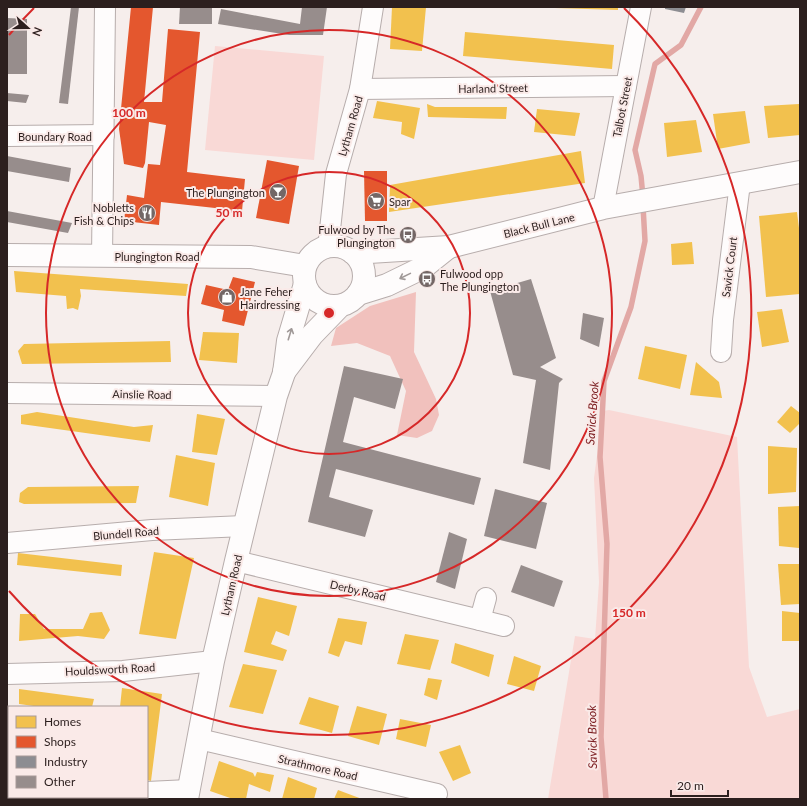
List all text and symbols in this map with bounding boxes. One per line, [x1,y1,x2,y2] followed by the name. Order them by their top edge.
[8,8,48,48] north arrow
[30,25,45,38] text: N
[610,76,634,138] street label: Talbot Street
[458,81,528,95] street label: Harland Street
[335,94,365,158] street label: Lytham Road
[112,105,146,120] text: 100 m
[18,130,92,143] street label: Boundary Road
[268,182,288,202] bar icon: The Plungington
[186,186,265,199] place label: The Plungington
[366,191,386,211] supermarket icon: Spar
[389,195,410,208] place label: Spar
[74,201,134,227] place label: Nobletts Fish & Chips
[137,203,157,223] restaurant icon: Nobletts Fish & Chips
[216,205,242,220] text: 50 m
[502,210,576,240] street label: Black Bull Lane
[318,223,395,249] place label: Fulwood by The Plungington
[398,225,418,245] bus stop icon: Fulwood by The Plungington
[719,236,739,298] street label: Savick Court
[114,250,200,263] street label: Plungington Road
[440,267,519,293] place label: Fulwood opp The Plungington
[417,269,437,289] bus stop icon: Fulwood opp The Plungington
[399,273,411,280] one-way arrow
[240,285,300,311] place label: Jane Feher Hairdressing
[217,287,237,307] shop icon: Jane Feher Hairdressing
[322,306,336,320] centre of rings
[287,328,294,341] one-way arrow
[582,380,602,445] water label: Savick Brook
[112,387,172,401] street label: Ainslie Road
[92,524,160,542] street label: Blundell Road
[218,553,244,617] street label: Lytham Road
[329,577,387,603] street label: Derby Road
[612,605,646,620] text: 150 m
[65,660,155,678] street label: Houldsworth Road
[584,705,600,769] water label: Savick Brook
[8,706,148,798] legend
[44,714,81,729] text: Homes
[44,734,76,749] text: Shops
[277,752,359,782] street label: Strathmore Road
[44,754,88,769] text: Industry
[671,772,728,798] scale bar
[44,774,76,789] text: Other
[677,778,704,793] text: 20 m

